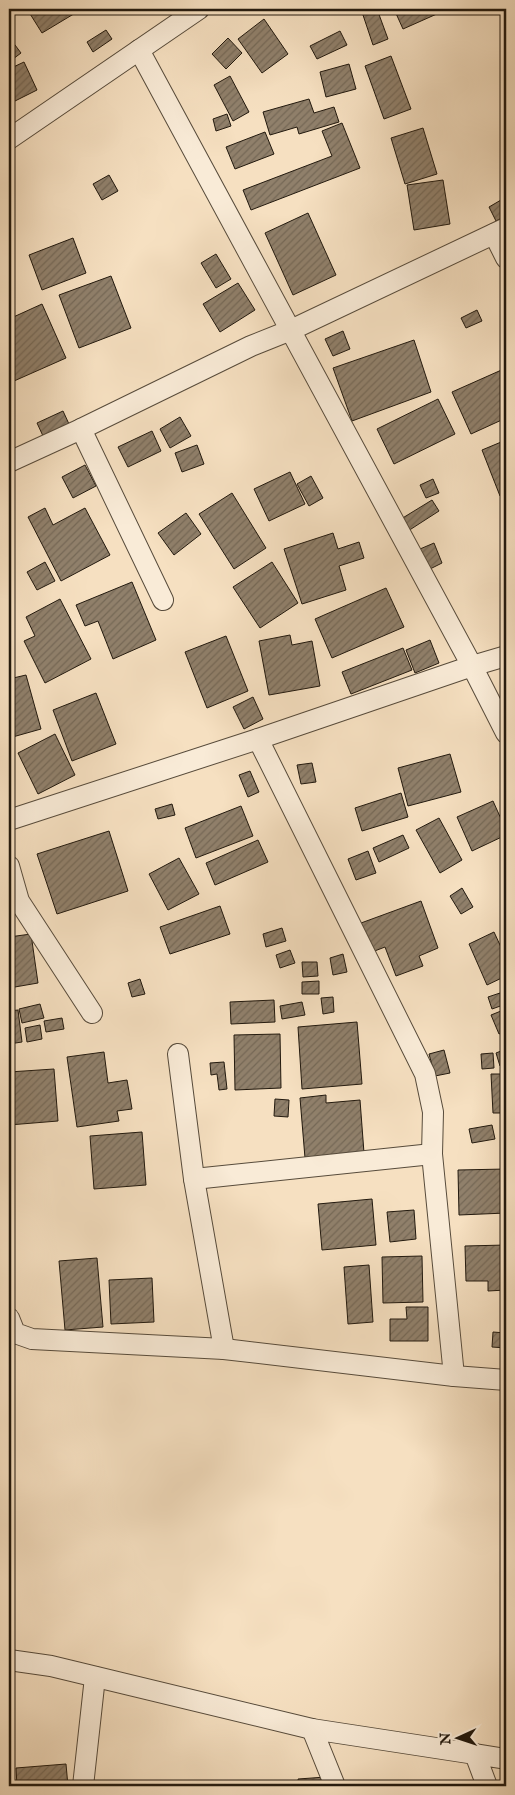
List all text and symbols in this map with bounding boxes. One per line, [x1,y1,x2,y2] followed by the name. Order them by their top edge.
[432,1712,482,1762] north arrow
[437,1732,455,1746] text: N

